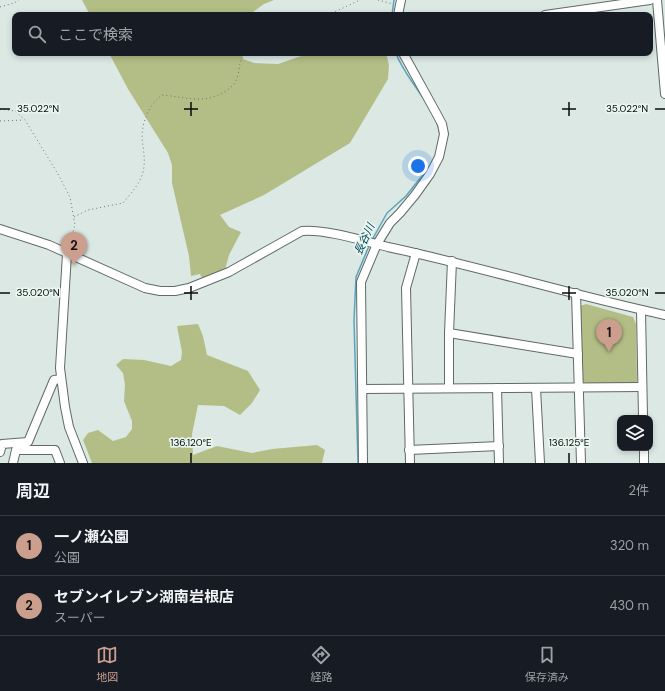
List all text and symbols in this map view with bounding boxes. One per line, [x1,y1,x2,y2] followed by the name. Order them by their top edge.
[12,12,653,56] search box
[26,23,48,45] icon: search
[58,25,133,45] text: ここで検索
[17,102,59,115] text: 35.022°N
[606,102,648,115] text: 35.022°N
[408,156,428,176] your location
[351,220,378,257] water label: 長谷川
[61,232,87,265] pin: 2
[16,286,60,299] text: 35.020°N
[605,286,649,299] text: 35.020°N
[596,319,622,352] pin: 1
[617,415,653,451] map controls
[617,415,653,451] button: layers
[170,436,212,449] text: 136.120°E
[549,436,590,449] text: 136.125°E
[16,480,50,502] text: 周辺
[629,482,649,499] text: 2件
[54,527,129,547] text: 一ノ瀬公園
[27,537,31,554] text: 1
[610,537,649,554] text: 320 m
[54,549,80,566] text: 公園
[54,587,234,607] text: セブンイレブン湖南岩根店
[25,597,33,614] text: 2
[609,597,649,614] text: 430 m
[54,609,106,626] text: スーパー
[96,644,118,684] tab: 地図
[310,644,332,684] tab: 経路
[525,644,569,684] tab: 保存済み

